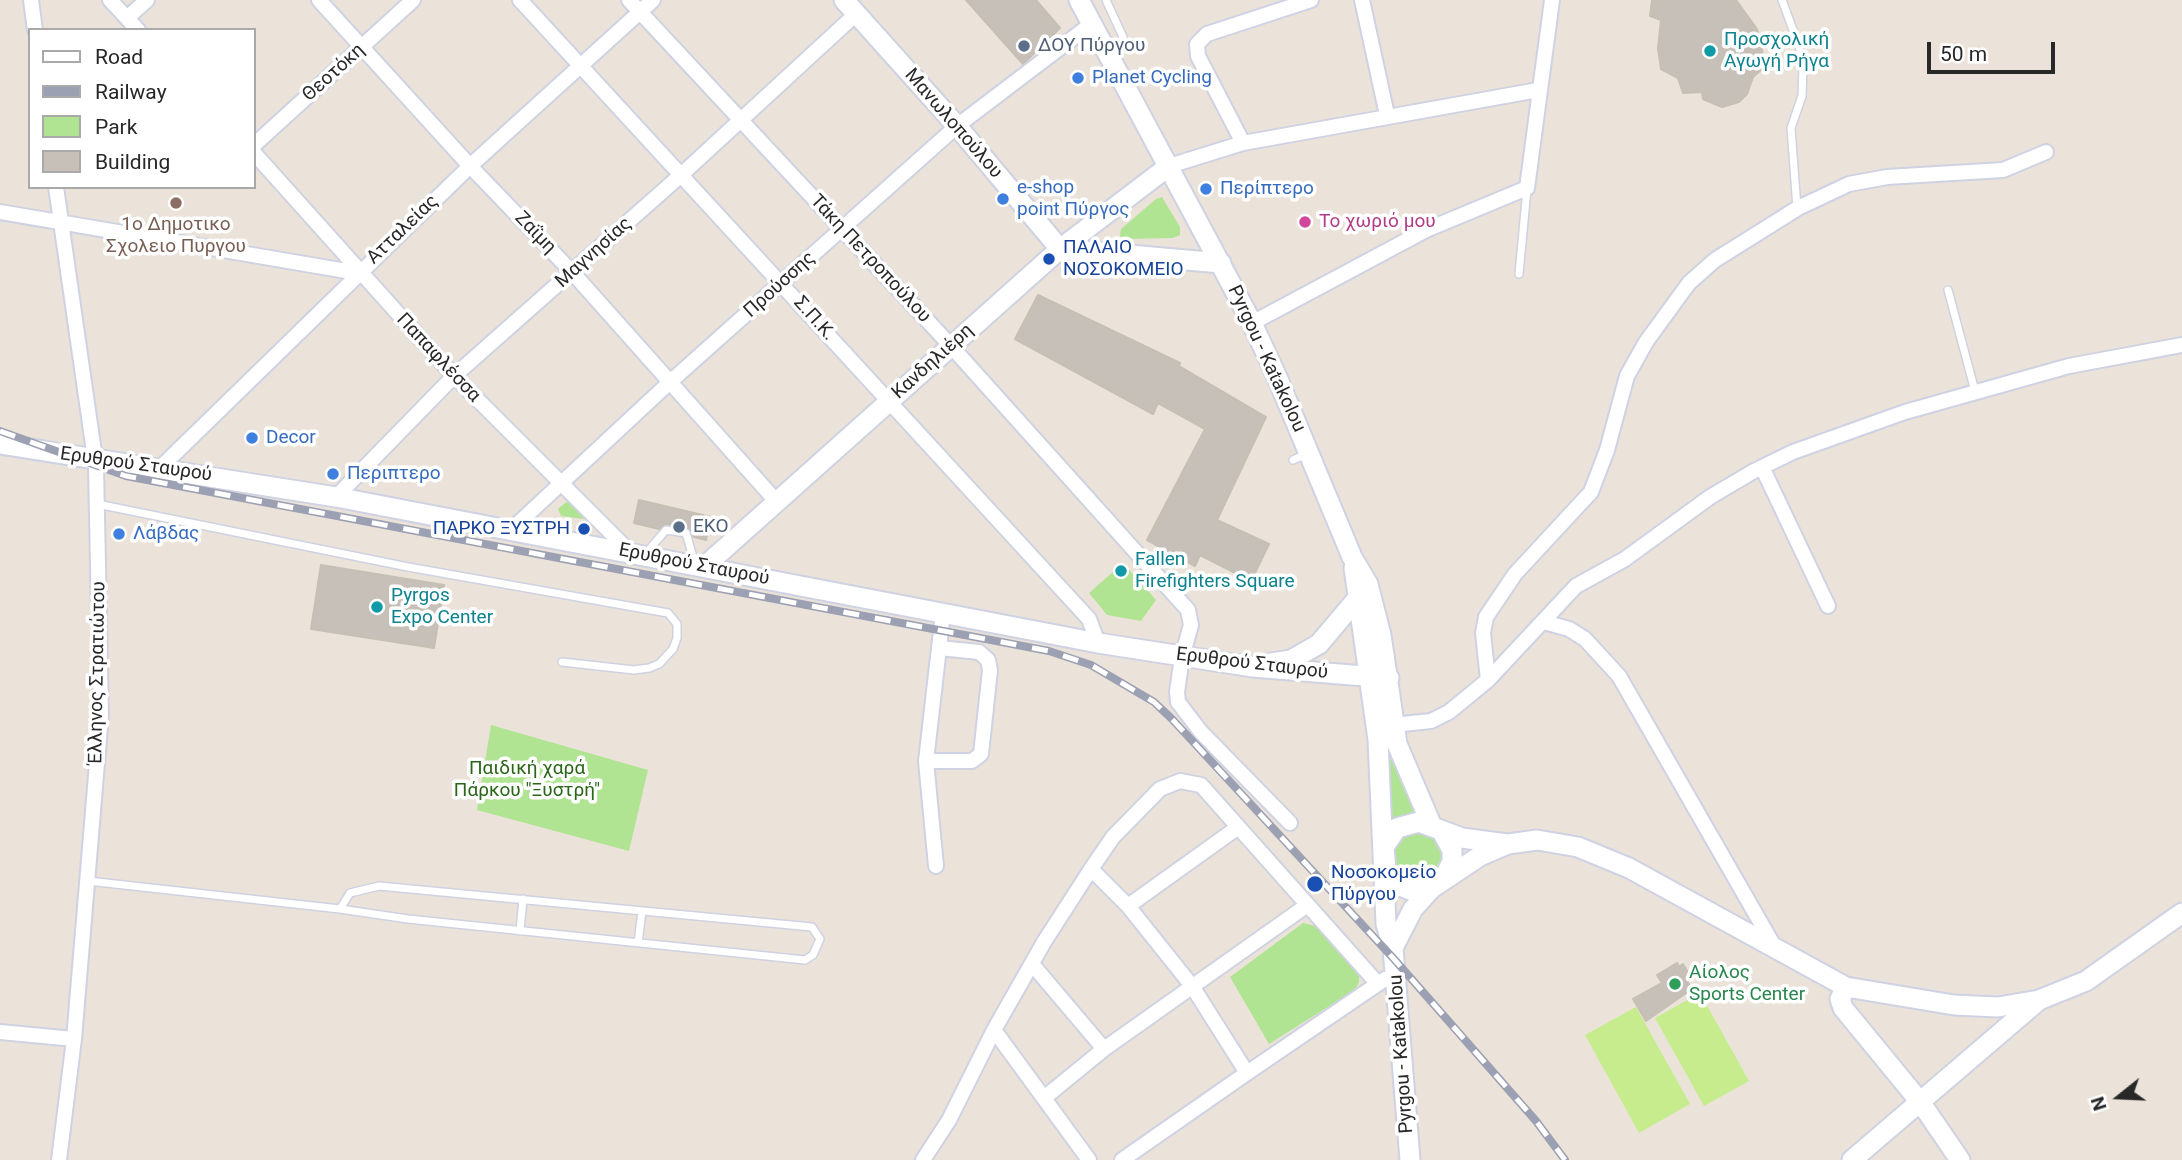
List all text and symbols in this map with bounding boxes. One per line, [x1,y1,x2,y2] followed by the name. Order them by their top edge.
[28,28,256,189] legend
[1930,28,2058,72] scale bar
[1724,29,1829,73] place label: Προσχολική Αγωγή Ρήγα
[1038,35,1145,57] place label: ΔΟΥ Πύργου
[1016,38,1032,54] marker: ΔΟΥ Πύργου
[298,39,370,107] street label: Θεοτόκη
[1940,42,1987,66] text: 50 m
[1702,43,1718,59] marker: Προσχολική Αγωγή Ρήγα
[95,45,143,69] text: Road
[899,65,1007,183] street label: Μανωλοπούλου
[1092,67,1212,89] place label: Planet Cycling
[1070,70,1086,86] marker: Planet Cycling
[95,80,167,104] text: Railway
[95,115,137,139] text: Park
[95,150,170,174] text: Building
[1017,177,1130,221] place label: e-shop point Πύργος
[1220,178,1314,200] place label: Περίπτερο
[1198,181,1214,197] marker: Περίπτερο
[363,190,443,270] street label: Ατταλείας
[805,190,935,328] street label: Τάκη Πετροπούλου
[995,191,1011,207] marker: e-shop point Πύργος
[168,195,184,211] marker: 1ο Δημοτικο Σχολειο Πυργου
[510,207,560,259] street label: Ζαΐμη
[1319,211,1436,233] place label: Το χωριό μου
[551,213,637,293] street label: Μαγνησίας
[106,214,246,258] place label: 1ο Δημοτικο Σχολειο Πυργου
[1297,214,1313,230] marker: Το χωριό μου
[1063,237,1183,281] place label: ΠΑΛΑΙΟ ΝΟΣΟΚΟΜΕΙΟ
[740,247,820,323] street label: Προύσσης
[1041,251,1057,267] marker: ΠΑΛΑΙΟ ΝΟΣΟΚΟΜΕΙΟ
[1222,282,1310,436] street label: Pyrgou - Katakolou
[788,292,840,346] street label: Σ.Π.Κ.
[391,309,485,407] street label: Παπαφλέσσα
[888,320,978,404] street label: Κανδηλιέρη
[266,427,316,449] place label: Decor
[244,430,260,446] marker: Decor
[59,443,213,487] street label: Ερυθρού Σταυρού
[347,463,441,485] place label: Περιπτερο
[325,466,341,482] marker: Περιπτερο
[693,516,729,538] place label: EKO
[433,518,570,540] place label: ΠΑΡΚΟ ΞΥΣΤΡΗ
[671,519,687,535] marker: EKO
[576,521,592,537] marker: ΠΑΡΚΟ ΞΥΣΤΡΗ
[133,523,199,545] place label: Λάβδας
[111,526,127,542] marker: Λάβδας
[617,539,771,591] street label: Ερυθρού Σταυρού
[1135,549,1295,593] place label: Fallen Firefighters Square
[1113,563,1129,579] marker: Fallen Firefighters Square
[85,581,111,765] street label: Έλληνος Στρατιώτου
[391,585,493,629] place label: Pyrgos Expo Center
[369,599,385,615] marker: Pyrgos Expo Center
[1175,643,1329,685] street label: Ερυθρού Σταυρού
[454,758,600,802] park label: Παιδική χαρά Πάρκου "Ξυστρή"
[1331,862,1436,906] place label: Νοσοκομείο Πύργου
[1305,874,1325,894] marker: Νοσοκομείο Πύργου
[1689,962,1805,1006] place label: Αίολος Sports Center
[1385,974,1419,1134] street label: Pyrgou - Katakolou
[1667,976,1683,992] marker: Αίολος Sports Center
[2084,1062,2154,1132] north arrow
[2086,1094,2112,1114] text: N

